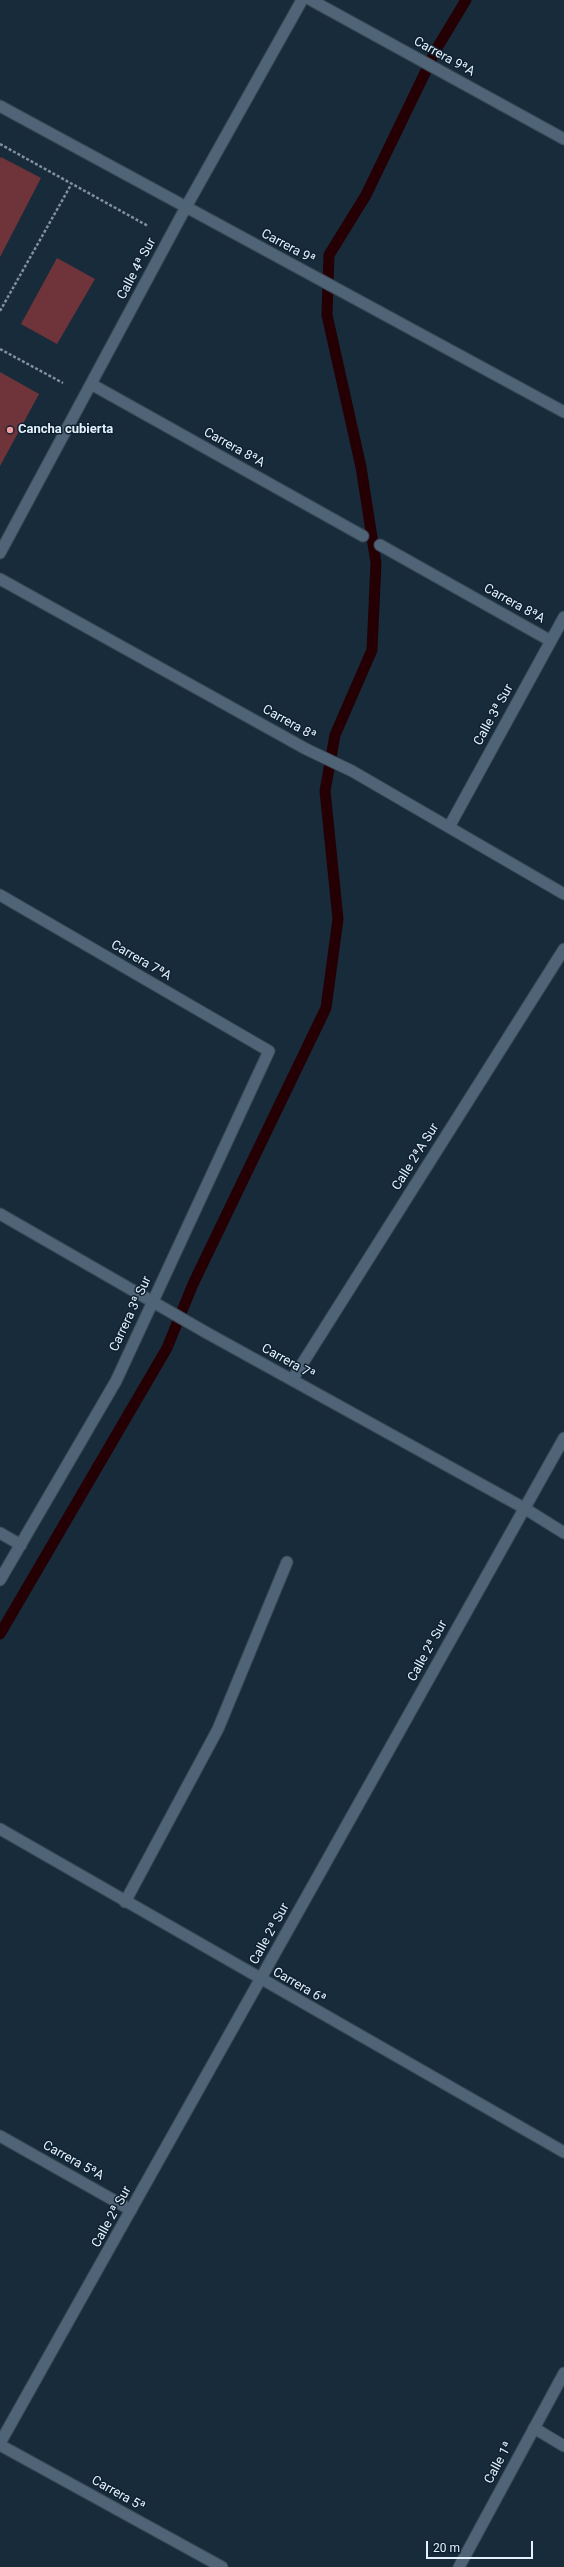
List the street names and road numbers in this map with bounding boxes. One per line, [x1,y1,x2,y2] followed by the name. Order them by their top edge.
[411,34,477,80] street label: Carrera 9ªA
[258,226,318,268] street label: Carrera 9ª
[114,235,160,303] street label: Calle 4ª Sur
[201,425,267,471] street label: Carrera 8ªA
[481,581,547,627] street label: Carrera 8ªA
[471,682,517,748] street label: Calle 3ª Sur
[260,702,318,744] street label: Carrera 8ª
[108,937,174,985] street label: Carrera 7ªA
[389,1121,443,1193] street label: Calle 2ªA Sur
[107,1274,155,1354] street label: Carrera 3ª Sur
[259,1341,317,1383] street label: Carrera 7ª
[405,1618,451,1684] street label: Calle 2ª Sur
[247,1901,293,1967] street label: Calle 2ª Sur
[270,1965,328,2007] street label: Carrera 6ª
[40,2138,106,2184] street label: Carrera 5ªA
[89,2184,135,2250] street label: Calle 2ª Sur
[482,2439,516,2487] street label: Calle 1ª
[89,2473,147,2515] street label: Carrera 5ª

